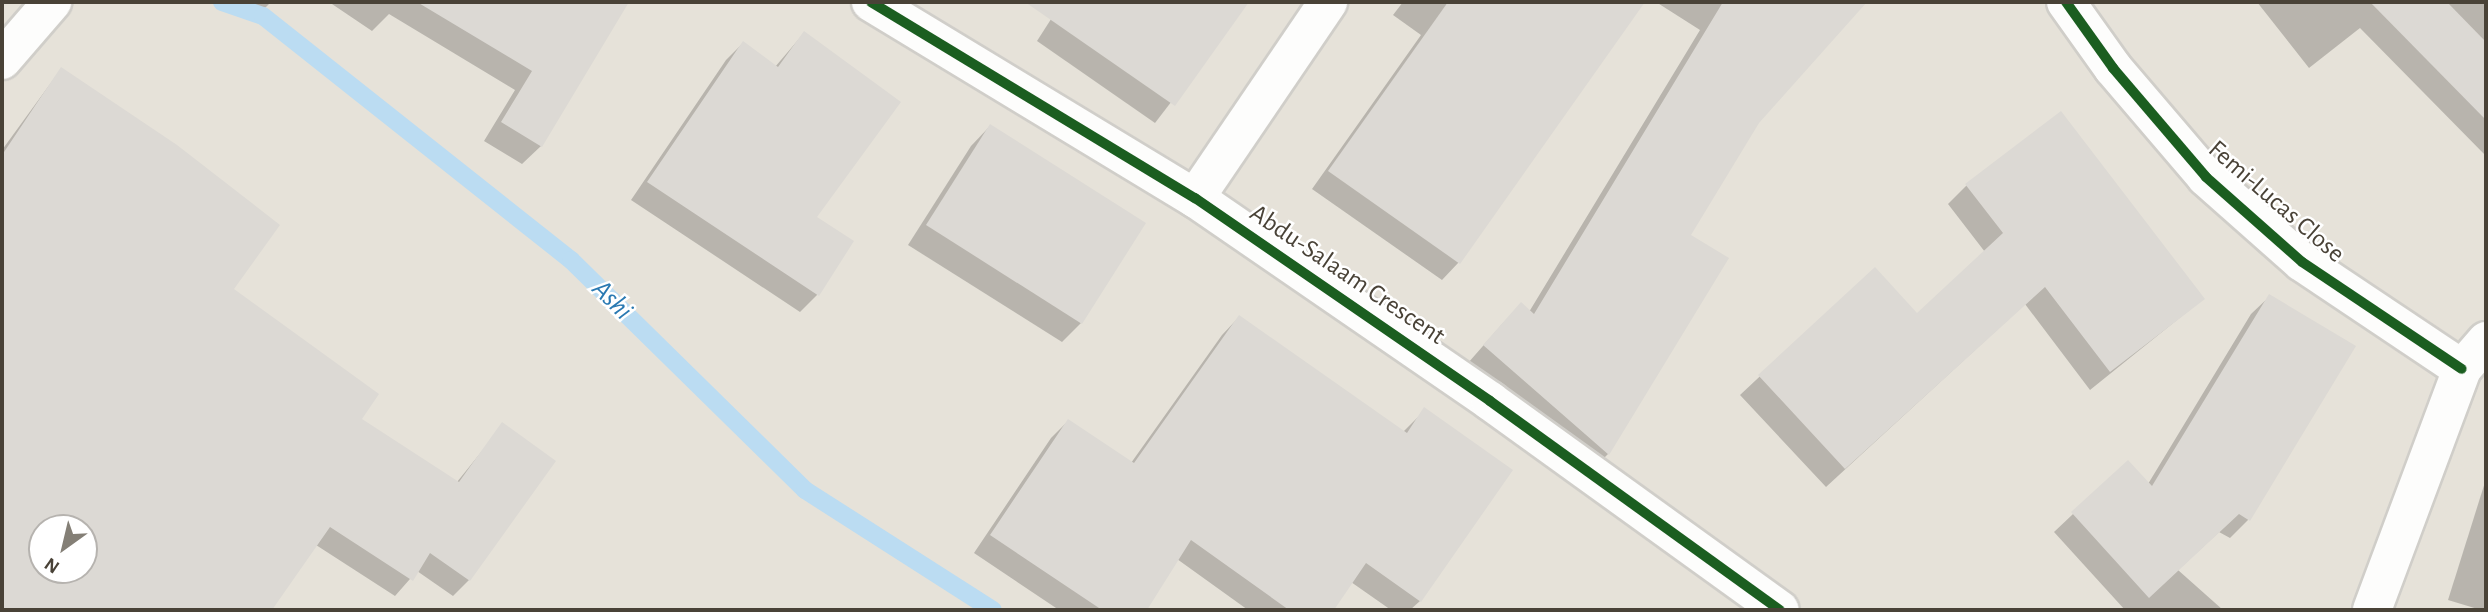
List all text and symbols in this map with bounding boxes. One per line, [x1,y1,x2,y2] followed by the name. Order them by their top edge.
[2201,134,2351,270] street label: Femi-Lucas Close
[1243,198,1451,352] street label: Abdu-Salaam Crescent
[585,273,639,327] water label: Ashi
[28,514,98,584] north arrow
[41,554,63,577] text: N

